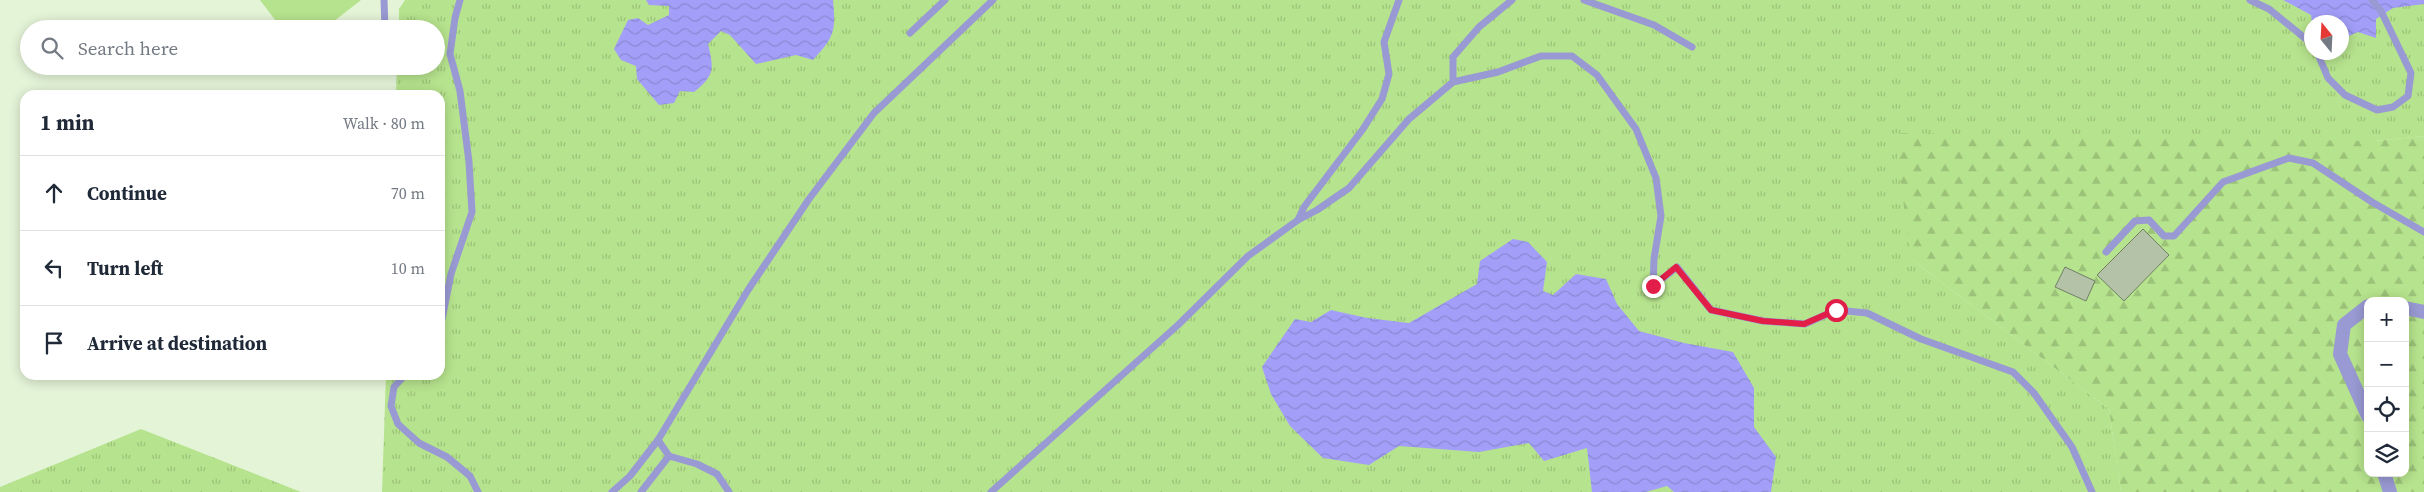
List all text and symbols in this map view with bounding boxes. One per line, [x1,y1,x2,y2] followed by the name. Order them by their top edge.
[2304,15,2349,60] north arrow
[20,20,445,75] search box
[38,34,66,62] icon: search
[78,35,178,61] text: Search here
[40,108,95,137] text: 1 min
[343,112,425,134] text: Walk · 80 m
[40,179,68,207] icon: ahead
[87,180,167,206] text: Continue
[391,182,425,204] text: 70 m
[40,254,68,282] icon: left
[87,255,163,281] text: Turn left
[391,257,425,279] text: 10 m
[1642,275,1665,298] route end
[2364,297,2409,477] map controls
[2364,297,2409,342] button: +
[1825,299,1848,322] route start
[40,329,68,357] icon: arrive
[87,330,267,356] text: Arrive at destination
[2364,342,2409,387] button: −
[2364,387,2409,432] button: locate
[2364,432,2409,477] button: layers

